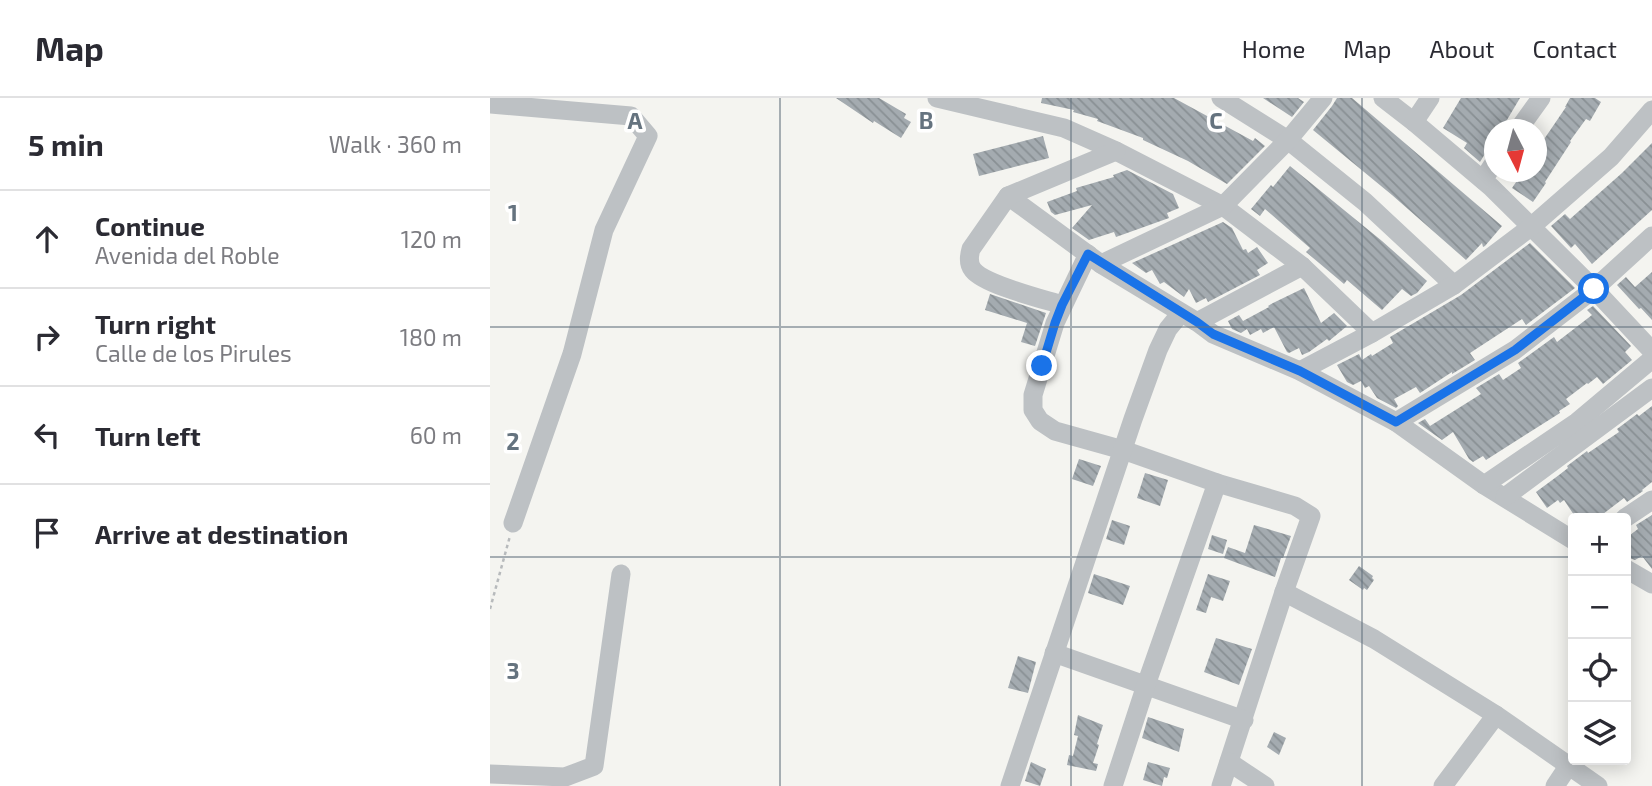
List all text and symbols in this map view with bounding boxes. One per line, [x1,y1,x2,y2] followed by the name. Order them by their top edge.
[35,28,104,68] text: Map
[1242,34,1305,63] text: Home
[1343,34,1391,63] text: Map
[1429,34,1495,63] text: About
[1533,34,1617,63] text: Contact
[627,106,643,134] text: A
[919,106,933,134] text: B
[1209,106,1223,134] text: C
[1484,119,1547,182] north arrow
[28,126,104,162] text: 5 min
[329,130,462,158] text: Walk · 360 m
[508,198,518,226] text: 1
[95,210,205,241] text: Continue
[28,220,66,258] icon: ahead
[401,225,462,253] text: 120 m
[95,241,280,269] text: Avenida del Roble
[1578,273,1609,304] route start
[95,308,216,339] text: Turn right
[28,318,66,356] icon: right
[400,323,462,351] text: 180 m
[95,339,292,367] text: Calle de los Pirules
[1026,350,1057,381] route end
[28,416,66,454] icon: left
[95,420,201,451] text: Turn left
[410,421,462,449] text: 60 m
[506,427,520,455] text: 2
[1568,513,1631,765] map controls
[1568,513,1631,576] button: +
[28,514,66,552] icon: arrive
[95,518,348,549] text: Arrive at destination
[1568,576,1631,639] button: −
[1568,639,1631,702] button: locate
[506,656,520,684] text: 3
[1568,702,1631,765] button: layers

